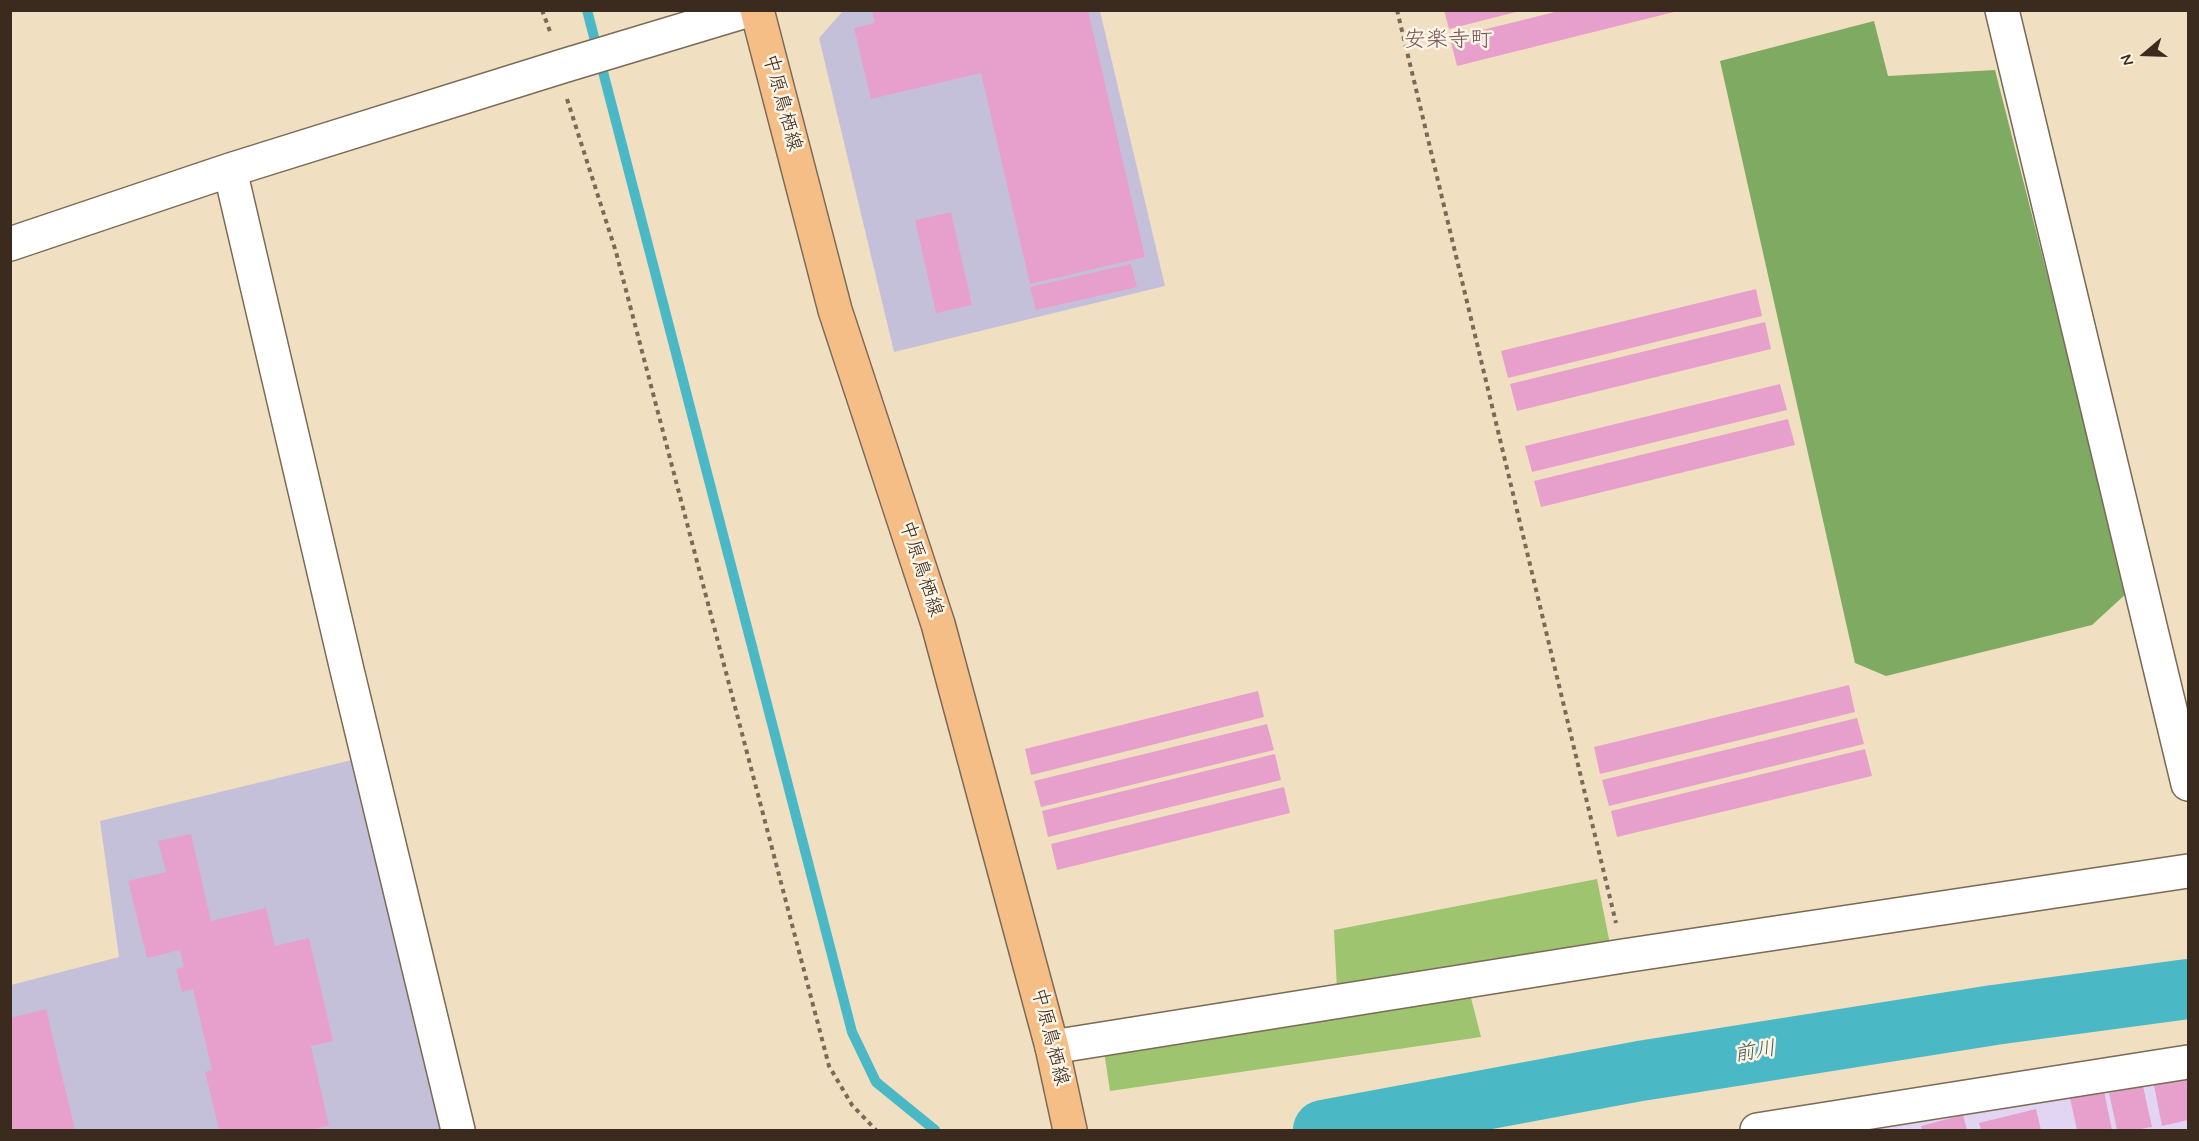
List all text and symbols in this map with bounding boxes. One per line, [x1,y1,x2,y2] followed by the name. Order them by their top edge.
[2115,24,2175,84] north arrow
[1404,28,1492,54] district label: 安楽寺町
[756,52,806,154] street label: 中原鳥栖線
[2116,52,2139,68] text: N
[893,518,947,620] street label: 中原鳥栖線
[1025,986,1073,1088] street label: 中原鳥栖線
[1732,1037,1778,1069] water label: 前川

